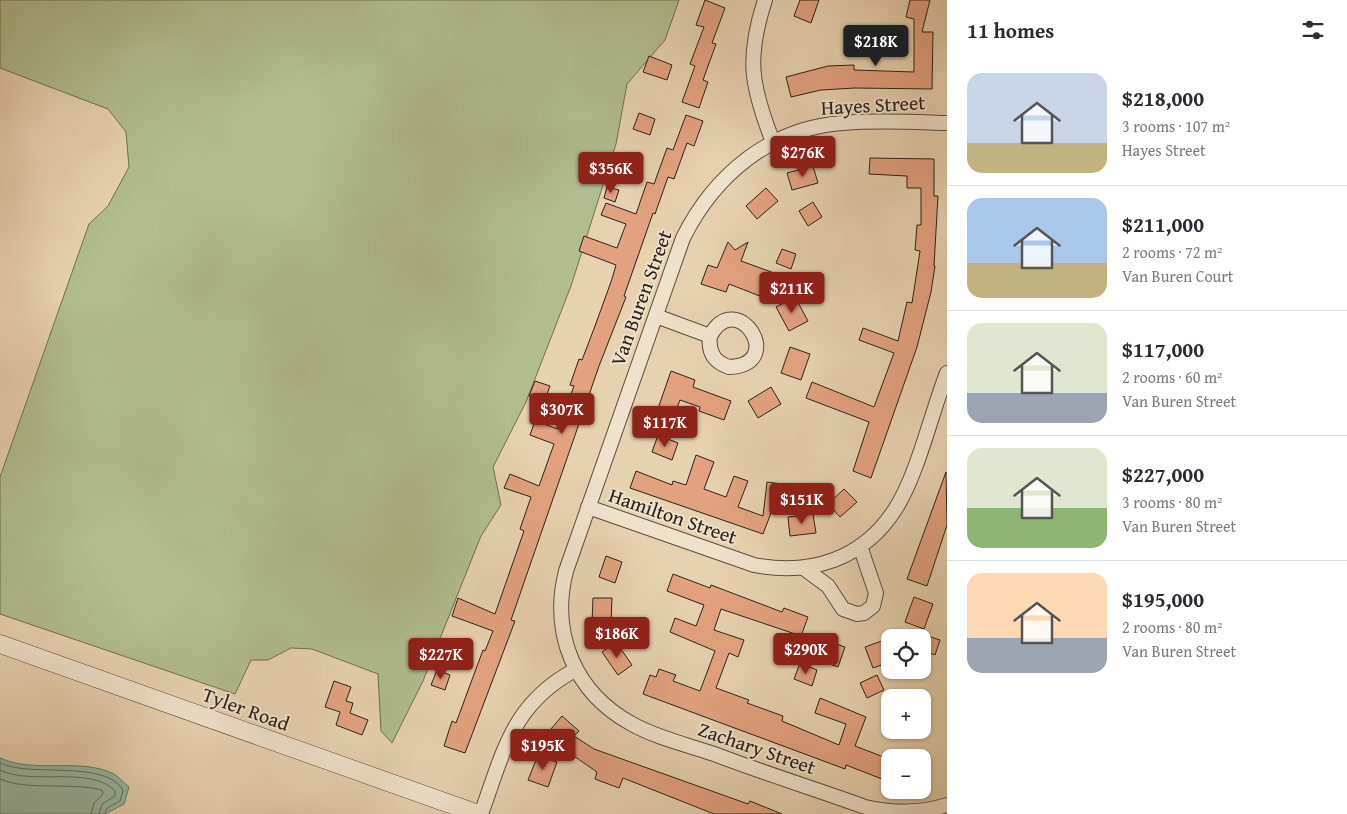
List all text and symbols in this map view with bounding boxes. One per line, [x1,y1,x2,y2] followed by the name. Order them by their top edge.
[967,15,1054,46] text: 11 homes
[1299,16,1327,44] icon: filters
[841,24,911,67] pin: $218K
[854,29,898,53] text: $218K
[1122,83,1204,114] text: $218,000
[820,87,926,122] street label: Hayes Street
[1007,93,1067,153] icon: home
[1122,114,1230,138] text: 3 rooms · 107 m²
[768,136,838,178] pin: $276K
[1122,138,1206,162] text: Hayes Street
[781,140,825,164] text: $276K
[576,152,646,194] pin: $356K
[589,156,633,180] text: $356K
[1122,209,1204,240] text: $211,000
[1007,218,1067,278] icon: home
[602,226,679,370] street label: Van Buren Street
[1122,240,1222,264] text: 2 rooms · 72 m²
[1122,264,1233,288] text: Van Buren Court
[757,272,827,314] pin: $211K
[770,276,814,300] text: $211K
[1122,334,1204,365] text: $117,000
[1007,343,1067,403] icon: home
[1122,365,1222,389] text: 2 rooms · 60 m²
[1122,389,1236,413] text: Van Buren Street
[527,392,597,435] pin: $307K
[540,397,584,421] text: $307K
[630,406,700,448] pin: $117K
[643,410,687,434] text: $117K
[1122,459,1204,490] text: $227,000
[1007,468,1067,528] icon: home
[605,480,741,551] street label: Hamilton Street
[767,482,837,525] pin: $151K
[780,487,824,511] text: $151K
[1122,490,1222,514] text: 3 rooms · 80 m²
[1122,514,1236,538] text: Van Buren Street
[1122,584,1204,615] text: $195,000
[1007,593,1067,653] icon: home
[1122,615,1222,639] text: 2 rooms · 80 m²
[582,616,652,659] pin: $186K
[595,621,639,645] text: $186K
[881,629,931,799] map controls
[881,629,931,679] button: locate
[771,632,841,675] pin: $290K
[784,637,828,661] text: $290K
[406,638,476,680] pin: $227K
[1122,639,1236,663] text: Van Buren Street
[419,642,463,666] text: $227K
[199,679,294,738] street label: Tyler Road
[881,689,931,739] button: +
[695,714,820,781] street label: Zachary Street
[508,728,578,771] pin: $195K
[521,733,565,757] text: $195K
[881,749,931,799] button: −

